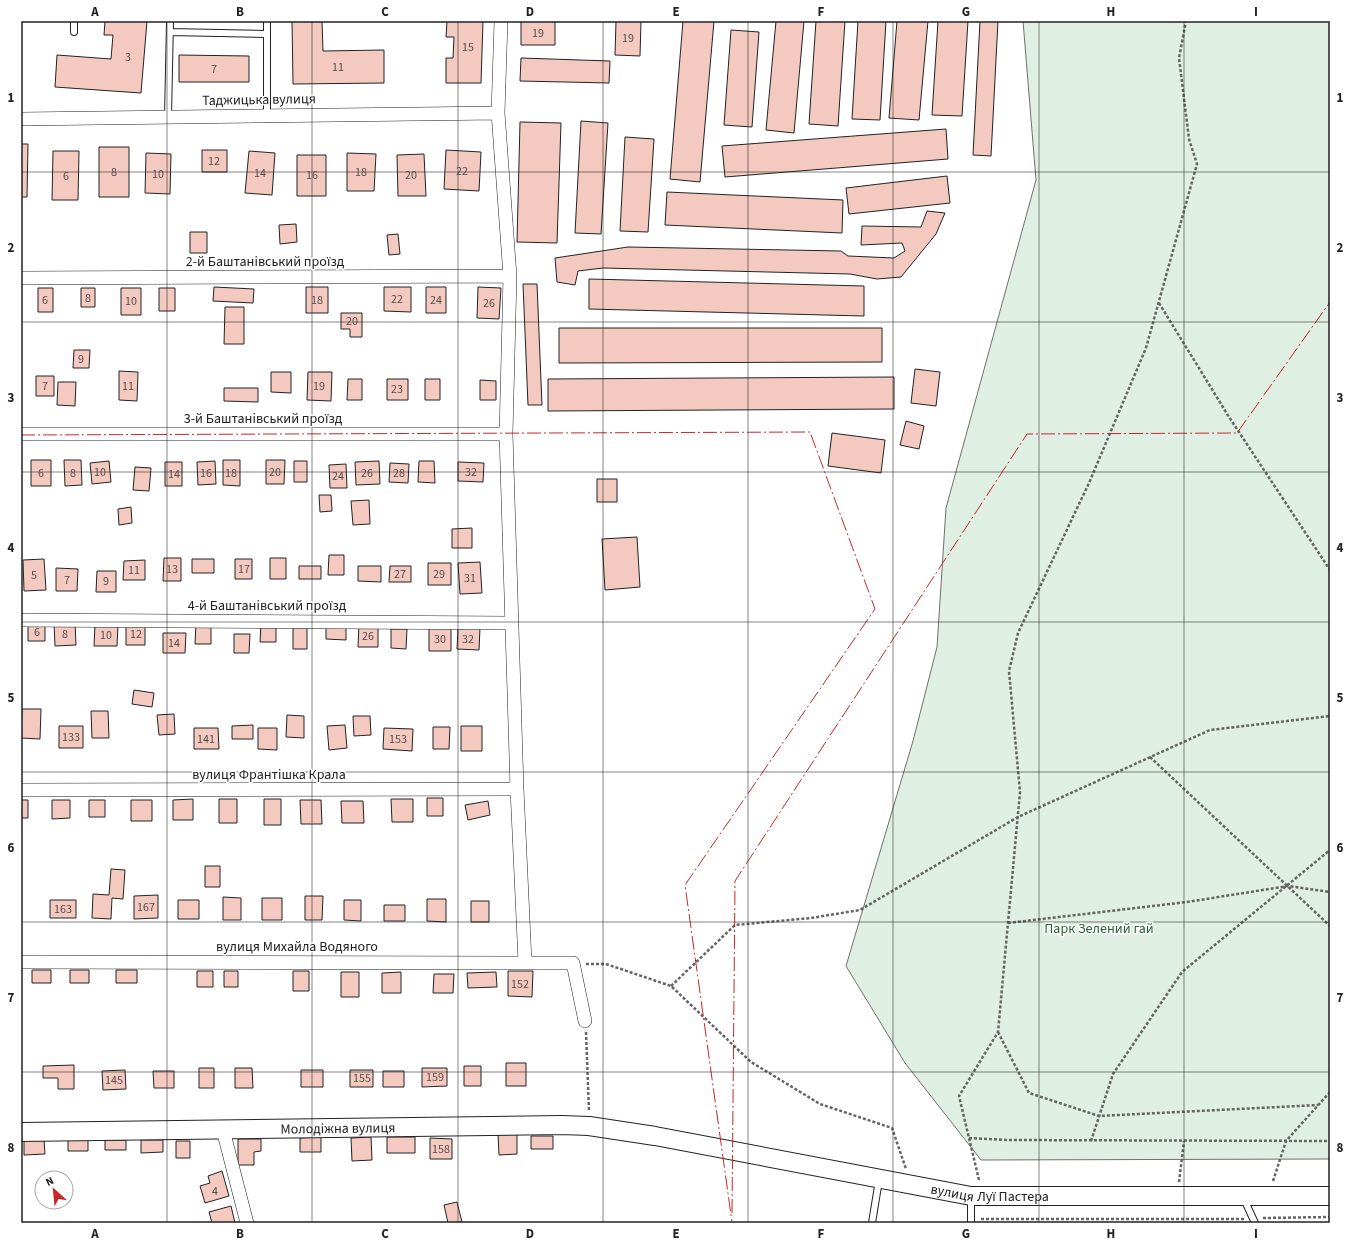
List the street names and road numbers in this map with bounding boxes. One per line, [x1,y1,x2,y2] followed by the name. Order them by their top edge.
[202,89,316,111] street label: Таджицька вулиця
[186,252,345,272] street label: 2-й Баштанівський проїзд
[184,409,343,429] street label: 3-й Баштанівський проїзд
[188,596,347,616] street label: 4-й Баштанівський проїзд
[192,765,346,785] street label: вулиця Франтішка Крала
[216,937,378,957] street label: вулиця Михайла Водяного
[280,1118,396,1140] street label: Молодіжна вулиця
[929,1180,1049,1207] street label: вулиця Луї Пастера

